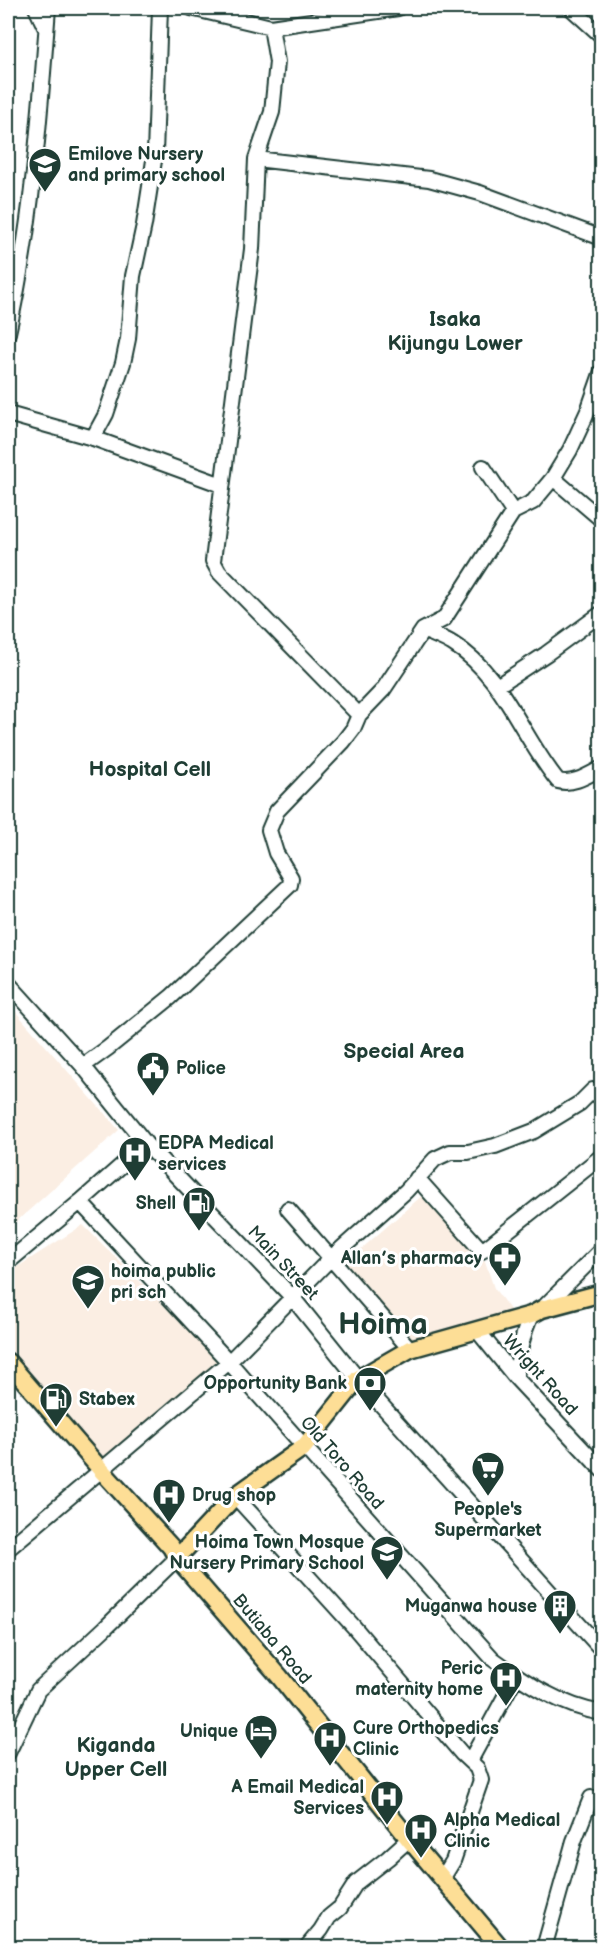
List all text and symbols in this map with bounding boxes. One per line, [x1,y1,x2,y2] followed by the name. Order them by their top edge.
[68,144,225,186] place label: Emilove Nursery and primary school
[27,146,63,193] school or university icon: Emilove Nursery and primary school
[387,307,523,356] district label: Isaka Kijungu Lower
[89,757,211,782] district label: Hospital Cell
[344,1039,464,1064] district label: Special Area
[135,1050,171,1097] public building icon: Police
[176,1058,226,1079] place label: Police
[158,1133,274,1175] place label: EDPA Medical services
[117,1135,153,1182] hospital icon: EDPA Medical services
[181,1185,217,1232] fuel station icon: Shell
[136,1193,176,1214] place label: Shell
[243,1221,323,1305] street label: Main Street
[487,1240,523,1287] pharmacy icon: Allan’s pharmacy
[340,1248,483,1269] place label: Allan’s pharmacy
[111,1261,216,1303] place label: hoima public pri sch
[70,1263,106,1310] school or university icon: hoima public pri sch
[338,1307,428,1343] district label: Hoima
[498,1330,582,1420] street label: Wright Road
[352,1365,388,1412] bank icon: Opportunity Bank
[204,1373,348,1394] place label: Opportunity Bank
[38,1381,74,1428] fuel station icon: Stabex
[79,1389,135,1410] place label: Stabex
[296,1412,388,1514] street label: Old Toro Road
[470,1450,506,1497] supermarket icon: People's Supermarket
[151,1477,187,1524] hospital icon: Drug shop
[192,1485,276,1506] place label: Drug shop
[434,1499,542,1541] place label: People's Supermarket
[170,1532,364,1574] place label: Hoima Town Mosque Nursery Primary School
[369,1534,405,1581] school or university icon: Hoima Town Mosque Nursery Primary School
[542,1588,578,1635] building icon: Muganwa house
[228,1590,316,1688] street label: Butiaba Road
[405,1596,537,1617] place label: Muganwa house
[355,1658,483,1700] place label: Peric maternity home
[488,1660,524,1707] hospital icon: Peric maternity home
[243,1713,279,1760] hotel icon: Unique
[353,1718,499,1760] place label: Cure Orthopedics Clinic
[312,1720,348,1767] hospital icon: Cure Orthopedics Clinic
[180,1721,238,1742] place label: Unique
[65,1733,167,1782] district label: Kiganda Upper Cell
[230,1777,364,1819] place label: A Email Medical Services
[369,1779,405,1826] hospital icon: A Email Medical Services
[443,1810,560,1852] place label: Alpha Medical Clinic
[403,1812,439,1859] hospital icon: Alpha Medical Clinic

